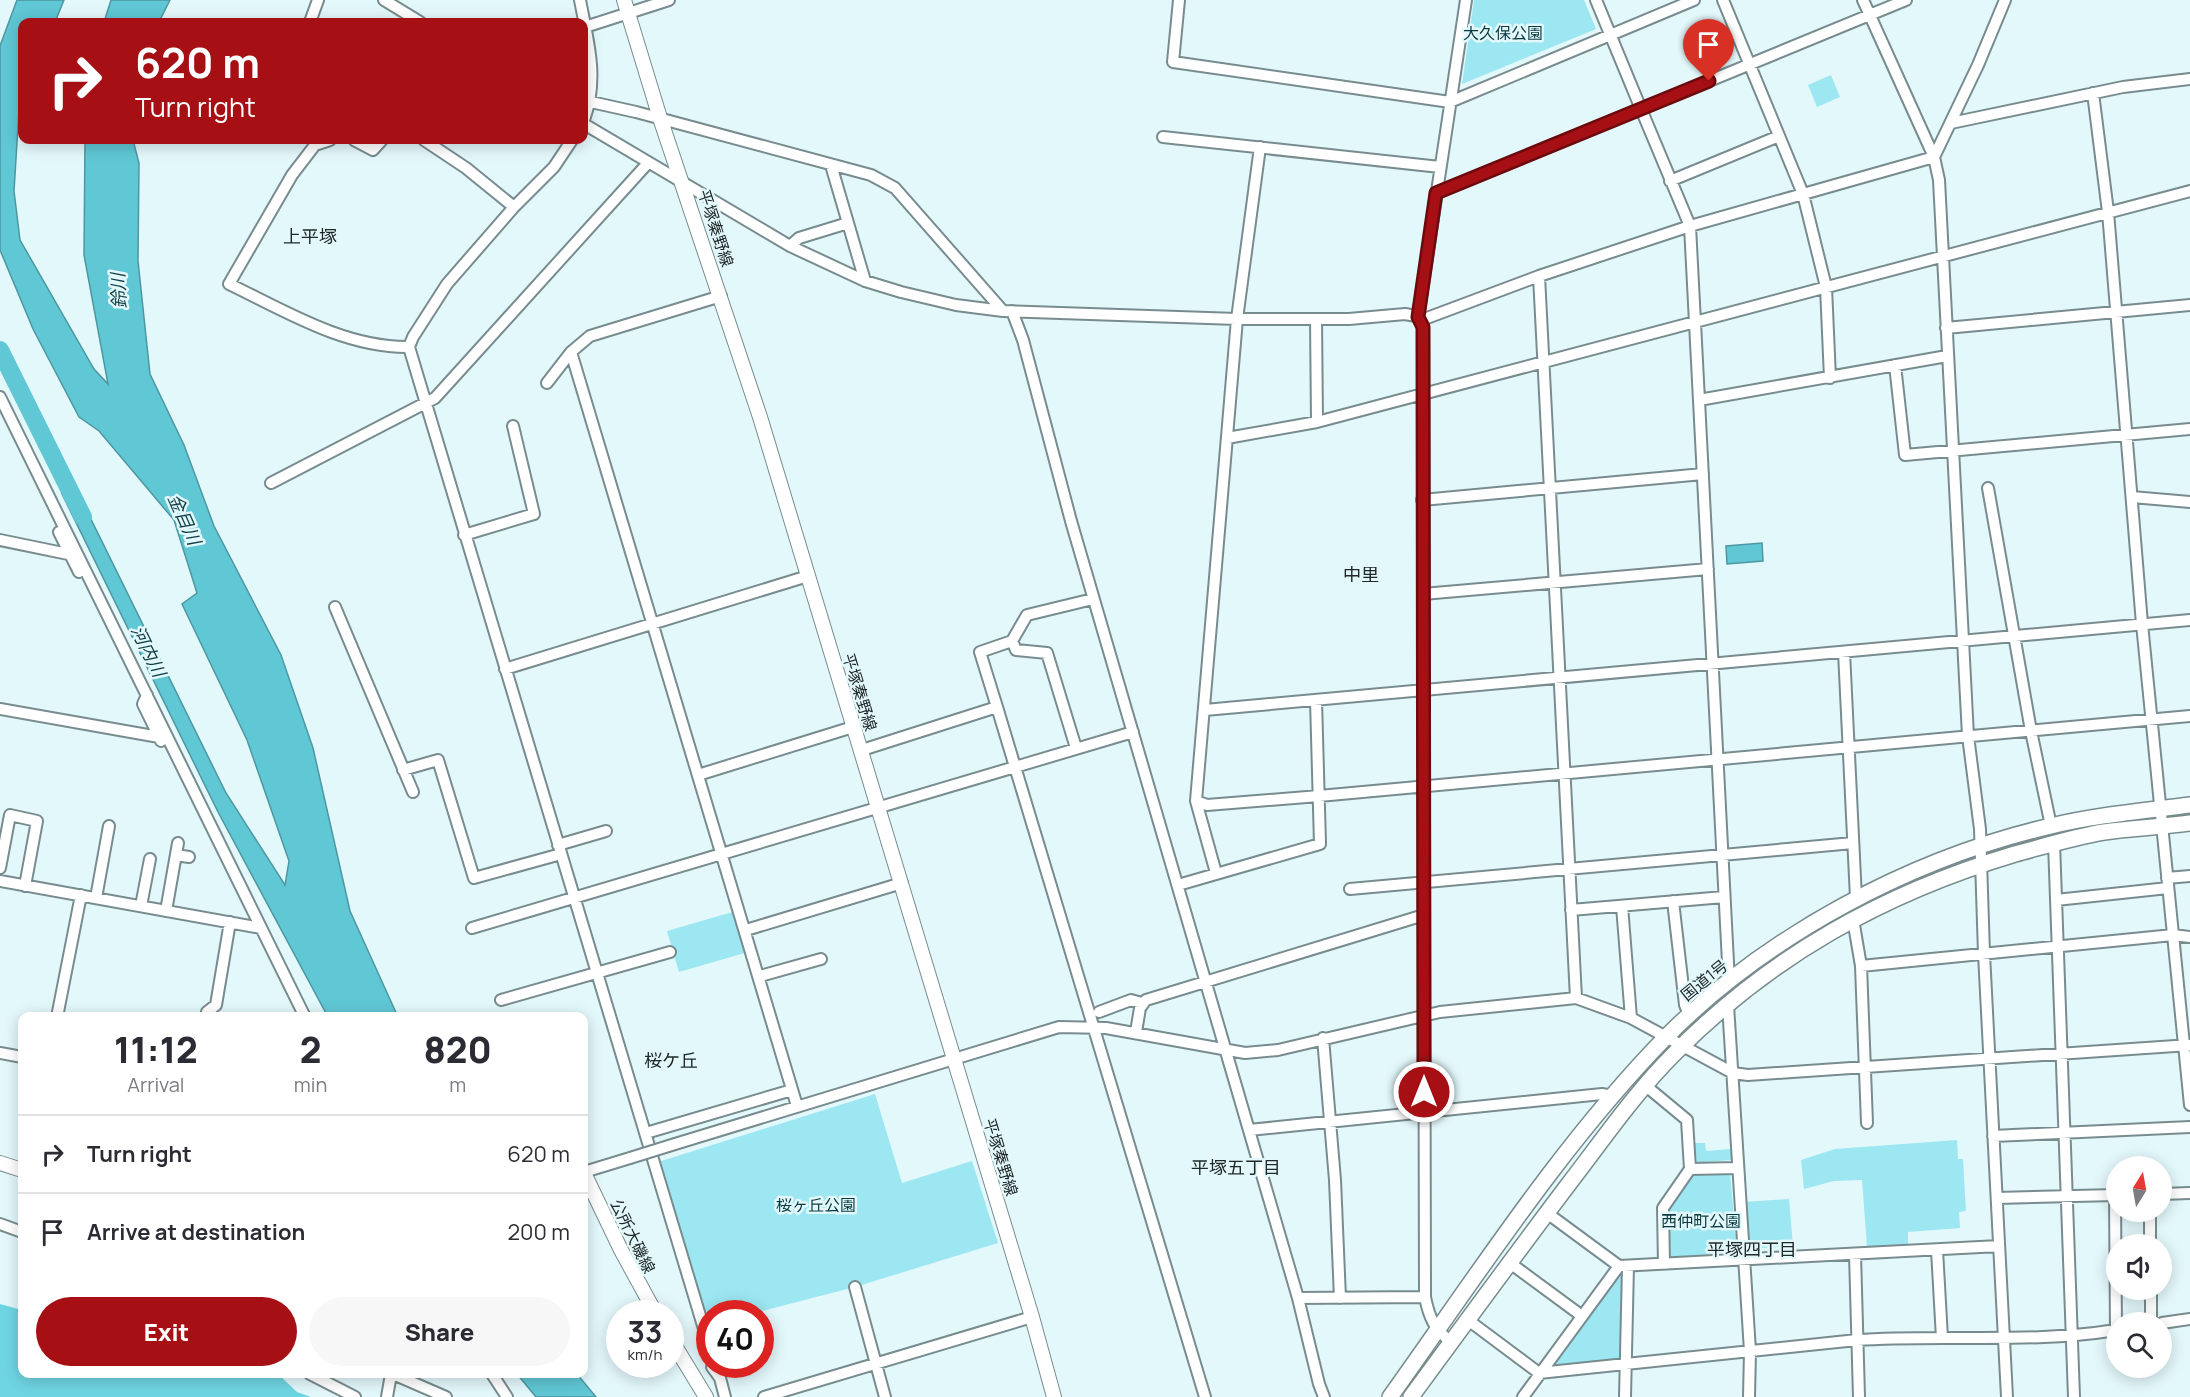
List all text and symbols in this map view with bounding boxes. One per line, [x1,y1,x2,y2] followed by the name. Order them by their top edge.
[1683,19,1734,81] pin
[1463,22,1543,44] park label: 大久保公園
[1692,28,1725,61] icon: arrive
[135,33,260,91] text: 620 m
[36,42,114,120] icon: right
[135,88,256,125] text: Turn right
[693,187,739,269] street label: 平塚秦野線
[283,224,337,248] district label: 上平塚
[105,270,131,310] water label: 鈴川
[163,489,208,550] water label: 金目川
[1343,562,1379,586] district label: 中里
[126,621,172,682] water label: 河内川
[838,651,882,733] street label: 平塚秦野線
[1676,954,1732,1006] street label: 国道1号
[114,1025,198,1074] text: 11:12
[300,1025,321,1074] text: 2
[423,1025,492,1074] text: 820
[644,1048,698,1072] district label: 桜ケ丘
[1392,1060,1456,1124] position arrow
[127,1071,184,1098] text: Arrival
[294,1071,327,1098] text: min
[449,1071,466,1098] text: m
[979,1116,1023,1198] street label: 平塚秦野線
[36,1138,69,1171] icon: right
[87,1139,192,1169] text: Turn right
[507,1139,570,1169] text: 620 m
[1191,1155,1281,1179] district label: 平塚五丁目
[2106,1156,2172,1222] north arrow
[2106,1156,2172,1378] map controls
[776,1194,856,1216] park label: 桜ヶ丘公園
[606,1195,660,1277] street label: 公所大磯線
[1661,1210,1741,1232] park label: 西仲町公園
[36,1216,69,1249] icon: arrive
[87,1217,305,1247] text: Arrive at destination
[508,1217,570,1247] text: 200 m
[2106,1234,2172,1300] button: sound
[1707,1237,1797,1261] district label: 平塚四丁目
[36,1297,297,1366] button: Exit
[309,1297,570,1366] button: Share
[696,1300,774,1378] speed limit sign: 40
[628,1311,662,1352] text: 33
[2106,1312,2172,1378] button: search
[628,1344,662,1365] text: km/h

